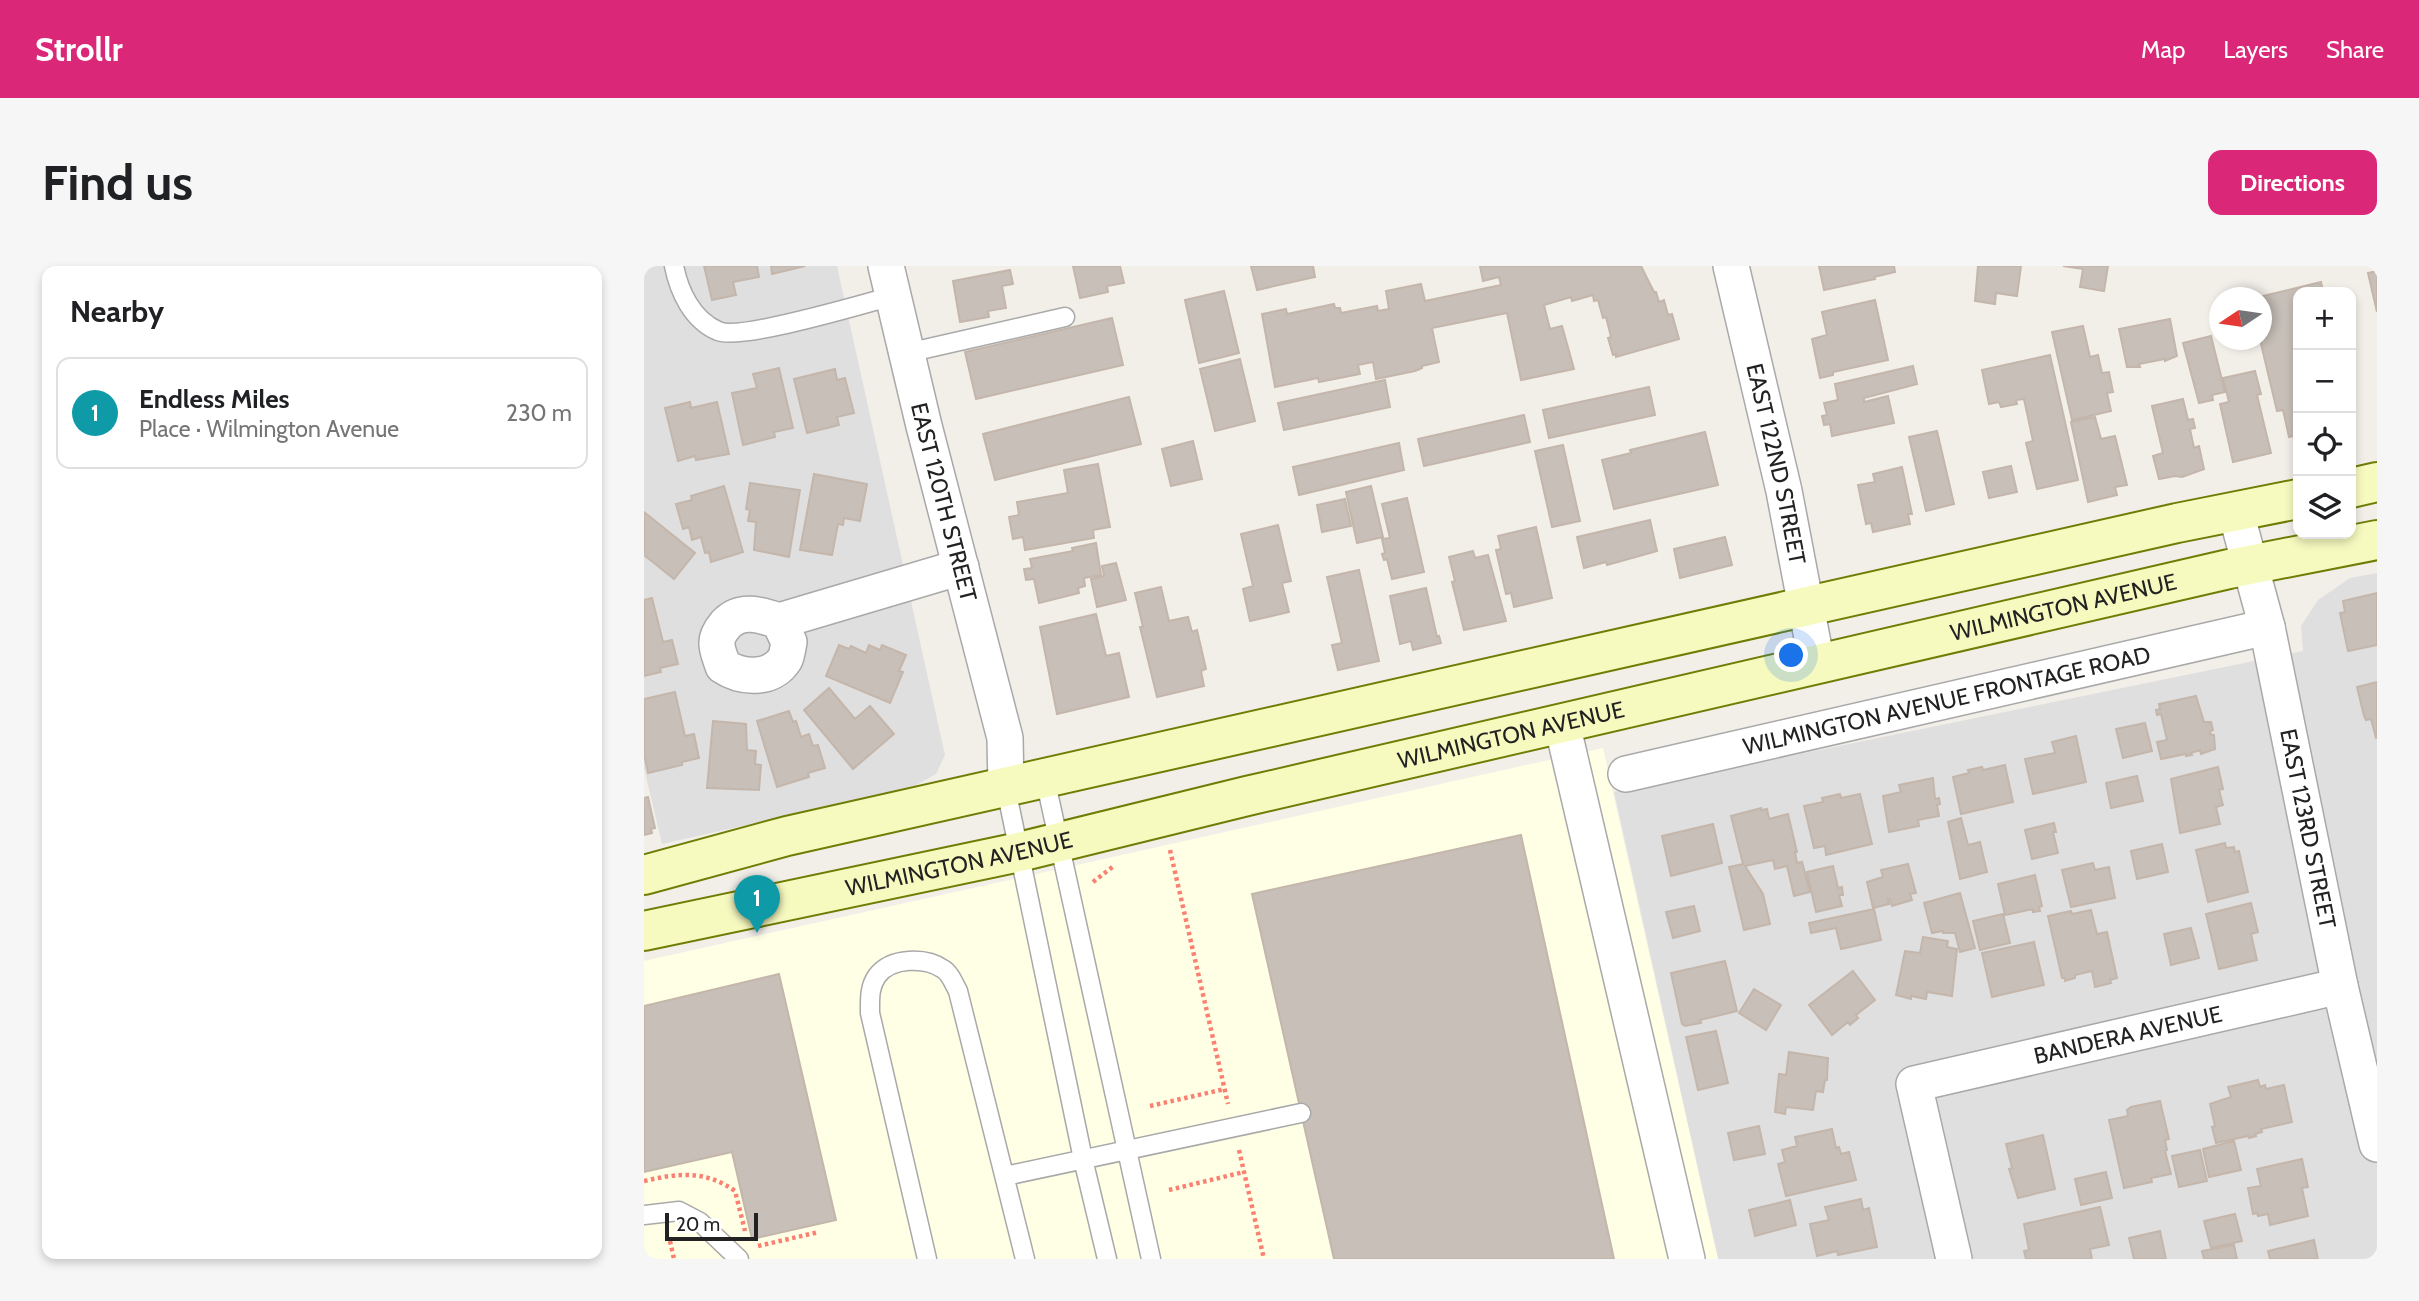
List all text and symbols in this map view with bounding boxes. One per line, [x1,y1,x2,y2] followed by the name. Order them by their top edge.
[35,29,123,69] text: Strollr
[2141,35,2185,64] text: Map
[2223,35,2288,64] text: Layers
[2326,35,2384,64] text: Share
[2208,150,2377,215] button: Directions
[42,153,193,212] text: Find us
[2209,287,2272,350] north arrow
[2293,287,2356,539] map controls
[2293,287,2356,350] button: +
[70,293,164,330] text: Nearby
[2293,350,2356,413] button: −
[1740,361,1812,567] street label: EAST 122ND STREET
[139,383,290,415] text: Endless Miles
[91,399,99,427] text: 1
[506,399,572,427] text: 230 m
[905,400,983,604] street label: EAST 120TH STREET
[2293,413,2356,476] button: locate
[139,415,399,443] text: Place · Wilmington Avenue
[2293,476,2356,539] button: layers
[1948,568,2179,647] street label: WILMINGTON AVENUE
[1774,638,1808,672] your location
[1740,640,2153,761] street label: WILMINGTON AVENUE FRONTAGE ROAD
[1395,695,1627,775] street label: WILMINGTON AVENUE
[2274,726,2342,931] street label: EAST 123RD STREET
[843,825,1075,902] street label: WILMINGTON AVENUE
[734,875,780,933] pin: 1
[2031,1000,2225,1070] street label: BANDERA AVENUE
[665,1210,758,1242] scale bar
[676,1213,720,1236] text: 20 m

